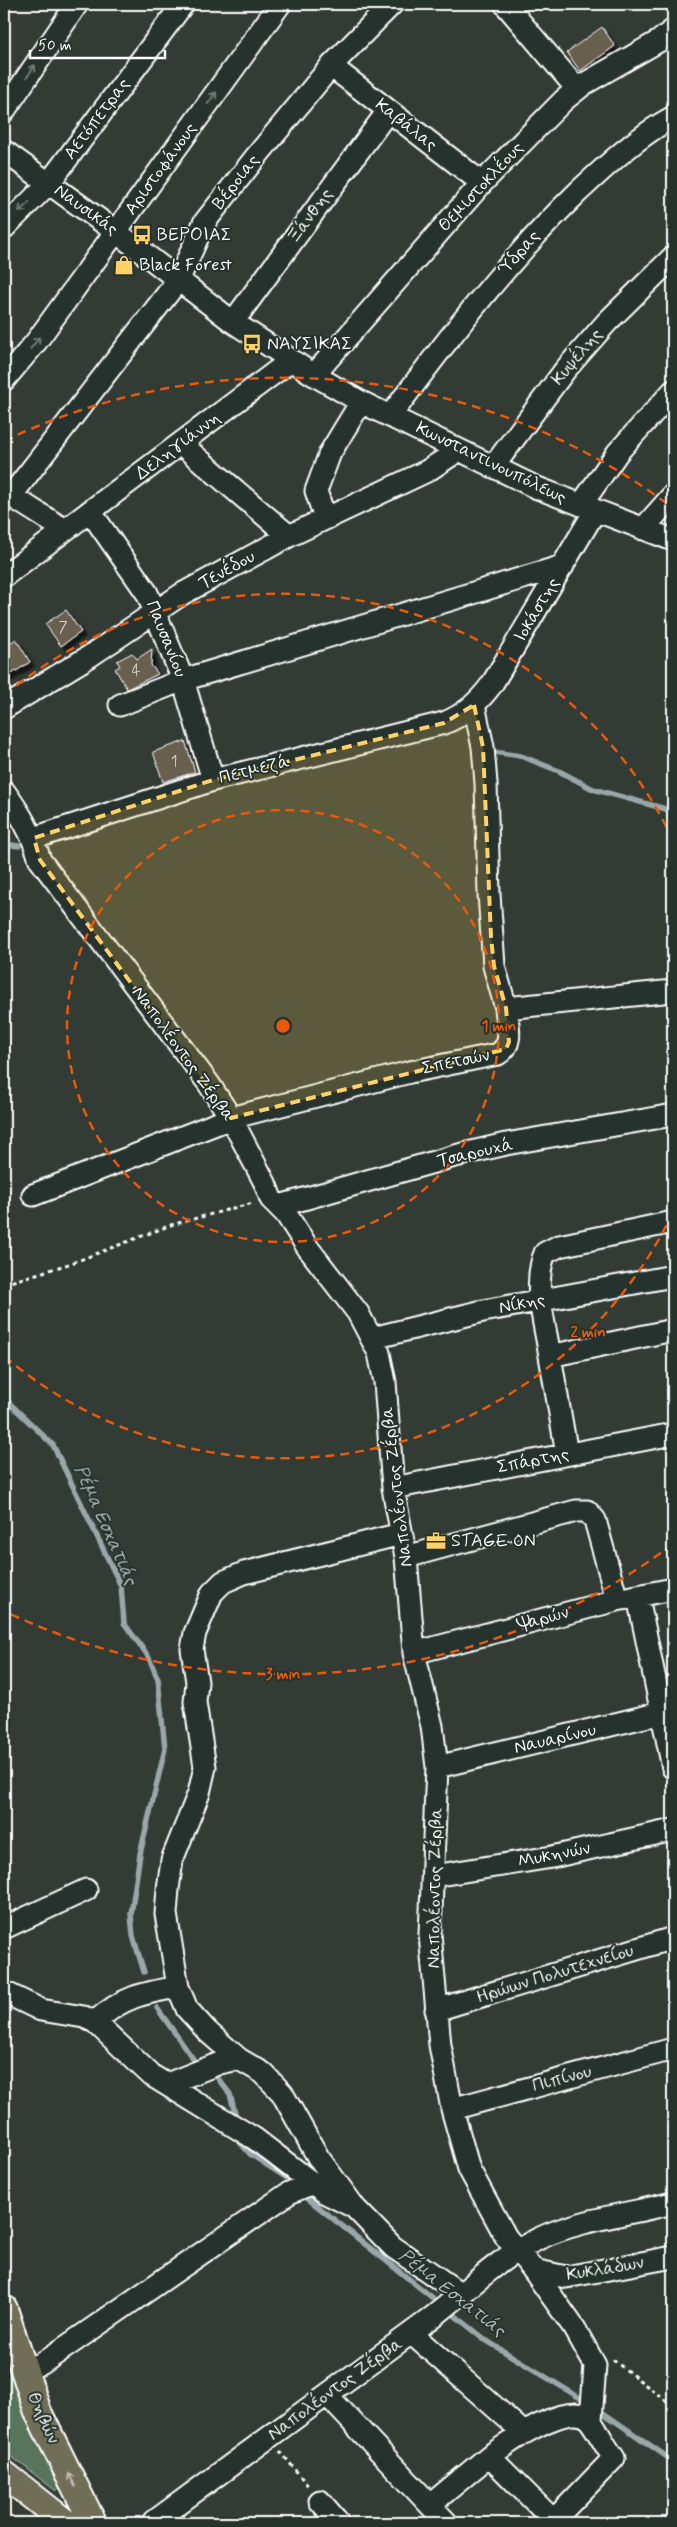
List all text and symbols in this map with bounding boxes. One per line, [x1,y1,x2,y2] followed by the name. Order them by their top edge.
[30,28,165,60] scale bar
[38,36,72,56] text: 50 m
[26,64,36,78] one-way arrow
[58,73,136,165] street label: Αετόπετρας
[207,91,217,105] one-way arrow
[370,93,442,157] street label: Καβάλας
[119,118,203,220] street label: Αριστοφάνους
[432,136,529,237] street label: Θεμιστοκλέους
[206,149,265,214] street label: Βέροιας
[49,179,123,241] street label: Ναυσικάς
[282,183,338,249] street label: Ξάνθης
[18,201,30,213] one-way arrow
[157,223,232,247] place label: ΒΕΡΟΙΑΣ
[131,224,153,246] bus stop icon: ΒΕΡΟΙΑΣ
[493,225,546,281] street label: Ύδρας
[139,253,232,277] place label: Black Forest
[113,254,135,276] shop icon: Black Forest
[545,323,608,391] street label: Κυψέλης
[267,332,352,356] place label: ΝΑΥΣΙΚΑΣ
[241,333,263,355] bus stop icon: ΝΑΥΣΙΚΑΣ
[29,337,40,350] one-way arrow
[131,406,225,486] street label: Δεληγιάννη
[412,416,571,510] street label: Κωνσταντινουπόλεως
[194,544,260,595] street label: Τενέδου
[508,573,566,647] street label: Ιοκάστης
[140,597,192,681] street label: Παυσανίου
[58,618,68,638] house number: 7
[132,661,141,681] house number: 4
[216,750,292,790] street label: Πετμεζά
[171,752,177,772] house number: 1
[126,981,241,1126] street label: Ναπολέοντος Ζέρβα
[274,1017,292,1035] centre of rings
[482,1017,516,1037] text: 1 min
[420,1043,492,1081] street label: Σπετσών
[435,1133,515,1173] street label: Τσαρουχά
[497,1288,547,1320] street label: Νίκης
[570,1323,606,1343] text: 2 min
[374,1406,419,1569] street label: Ναπολέοντος Ζέρβα
[495,1442,571,1480] street label: Σπάρτης
[68,1461,144,1591] water label: Ρέμα Εσχατιάς
[451,1529,536,1553] place label: STAGE ON
[425,1530,447,1552] office icon: STAGE ON
[514,1601,572,1638] street label: Ψαρών
[266,1665,300,1685] text: 3 min
[512,1718,598,1760] street label: Ναυαρίνου
[421,1807,448,1969] street label: Ναπολέοντος Ζέρβα
[516,1836,592,1874] street label: Μυκηνών
[473,1939,637,2009] street label: Ηρώων Πολυτεχνείου
[530,2060,594,2098] street label: Πιπίνου
[393,2243,512,2344] water label: Ρέμα Εσχατιάς
[565,2251,646,2287] street label: Κυκλάδων
[262,2331,407,2446] street label: Ναπολέοντος Ζέρβα
[21,2388,65,2448] street label: Θηβών
[67,2472,77,2487] one-way arrow

